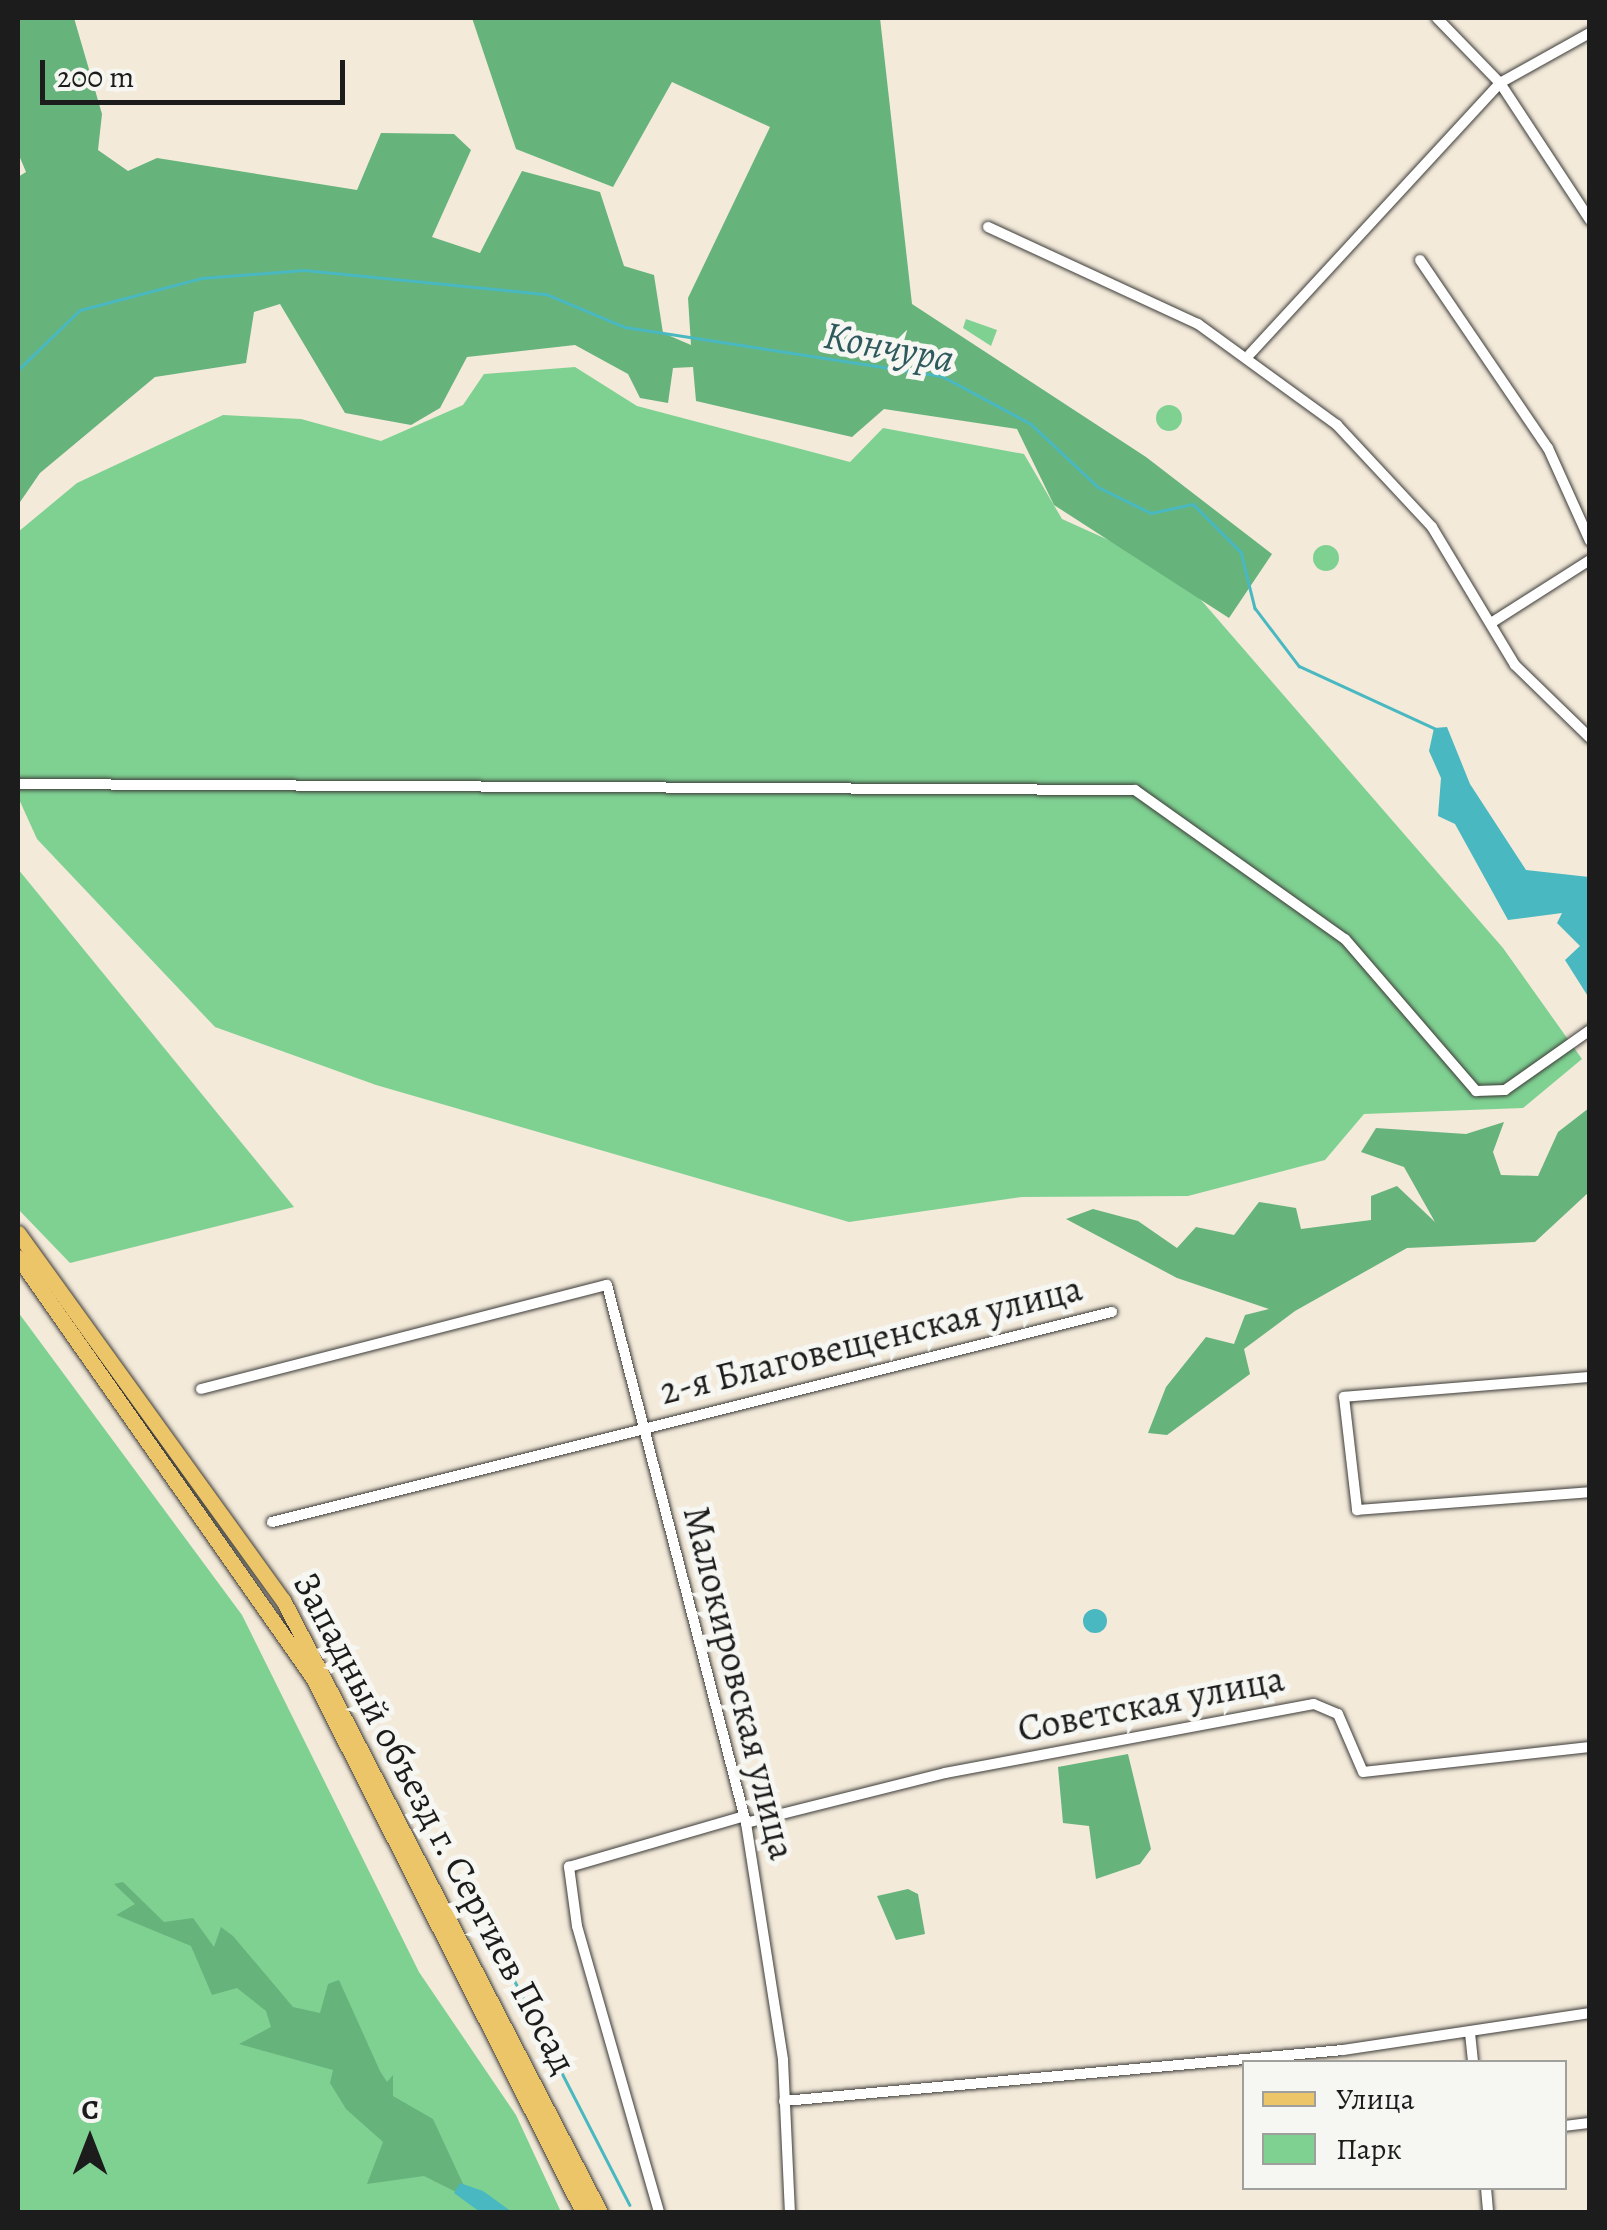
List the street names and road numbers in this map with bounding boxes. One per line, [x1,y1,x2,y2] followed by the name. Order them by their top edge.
[655,1265,1087,1415] street label: 2-я Благовещенская улица
[673,1502,805,1864] street label: Малокировская улица
[283,1565,587,2081] street label: Западный объезд г. Сергиев Посад
[1014,1656,1288,1752] street label: Советская улица

